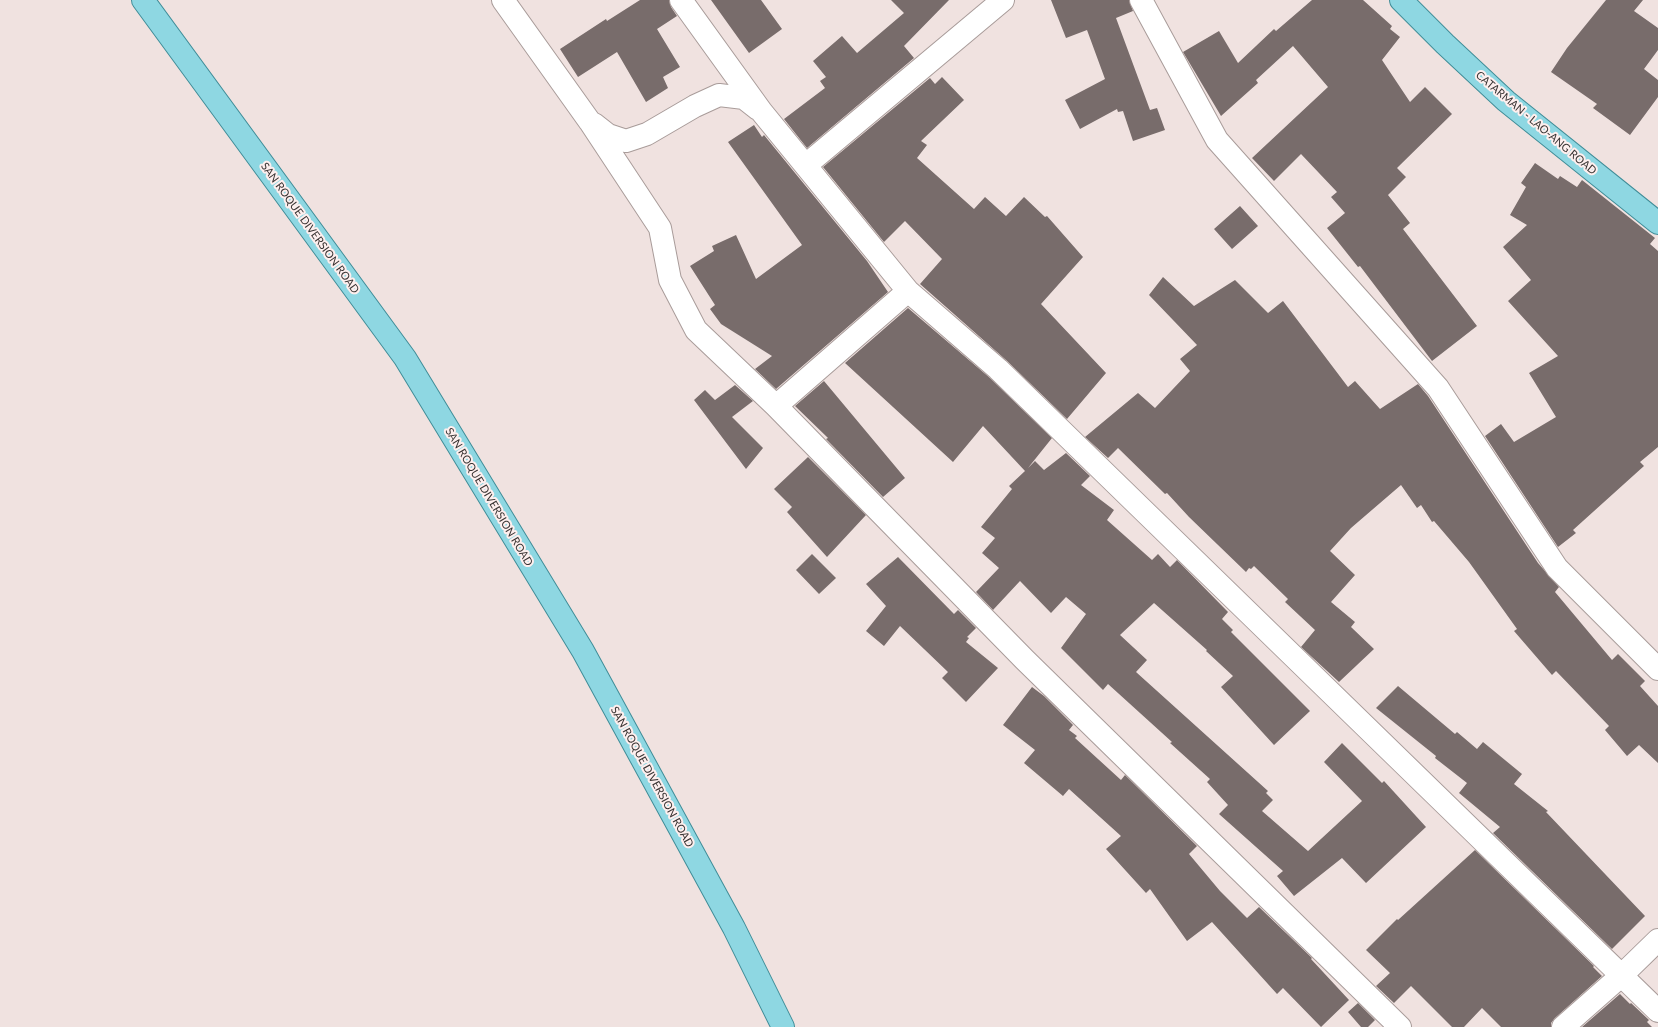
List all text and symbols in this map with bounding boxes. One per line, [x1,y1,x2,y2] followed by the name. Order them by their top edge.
[1473,69,1599,177] street label: CATARMAN - LAO-ANG ROAD
[258,160,362,296] street label: SAN ROQUE DIVERSION ROAD
[443,426,535,568] street label: SAN ROQUE DIVERSION ROAD
[608,704,696,850] street label: SAN ROQUE DIVERSION ROAD

